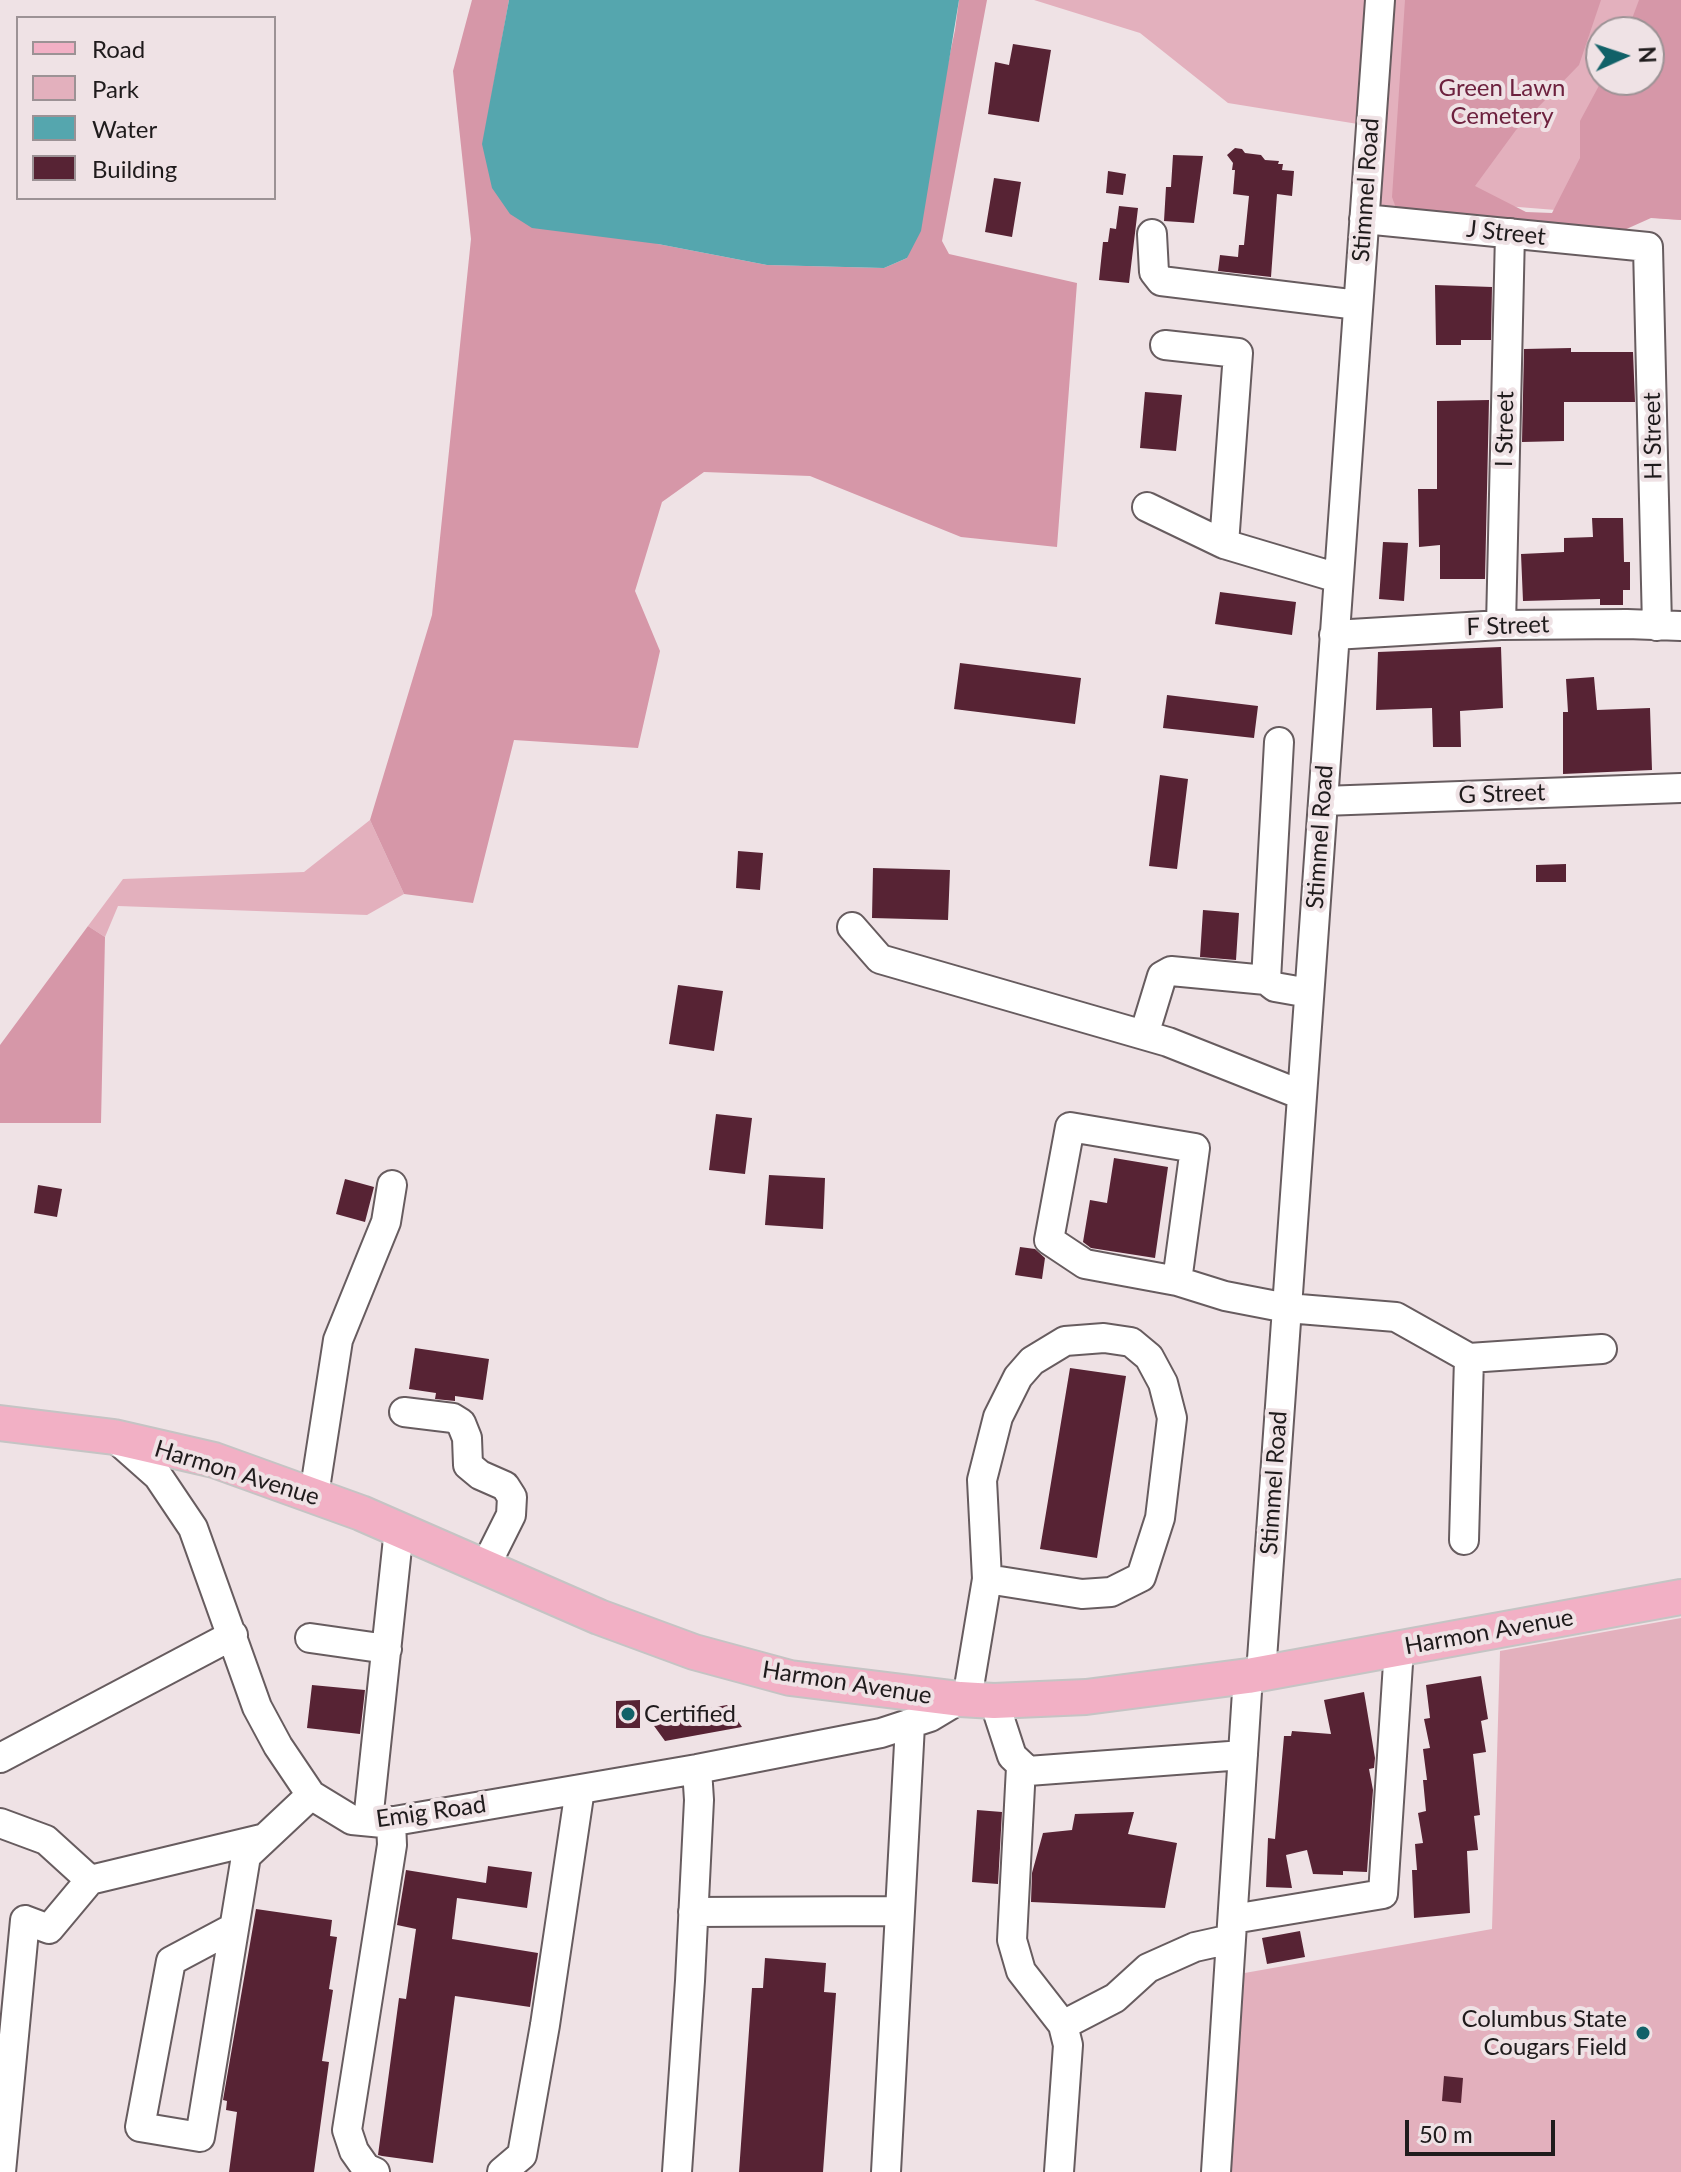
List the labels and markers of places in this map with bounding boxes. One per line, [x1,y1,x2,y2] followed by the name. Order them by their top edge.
[644,1700,736,1728] place label: Certified
[619,1705,637,1723] marker: Certified
[1461,2005,1627,2061] place label: Columbus State Cougars Field
[1634,2024,1652,2042] marker: Columbus State Cougars Field

